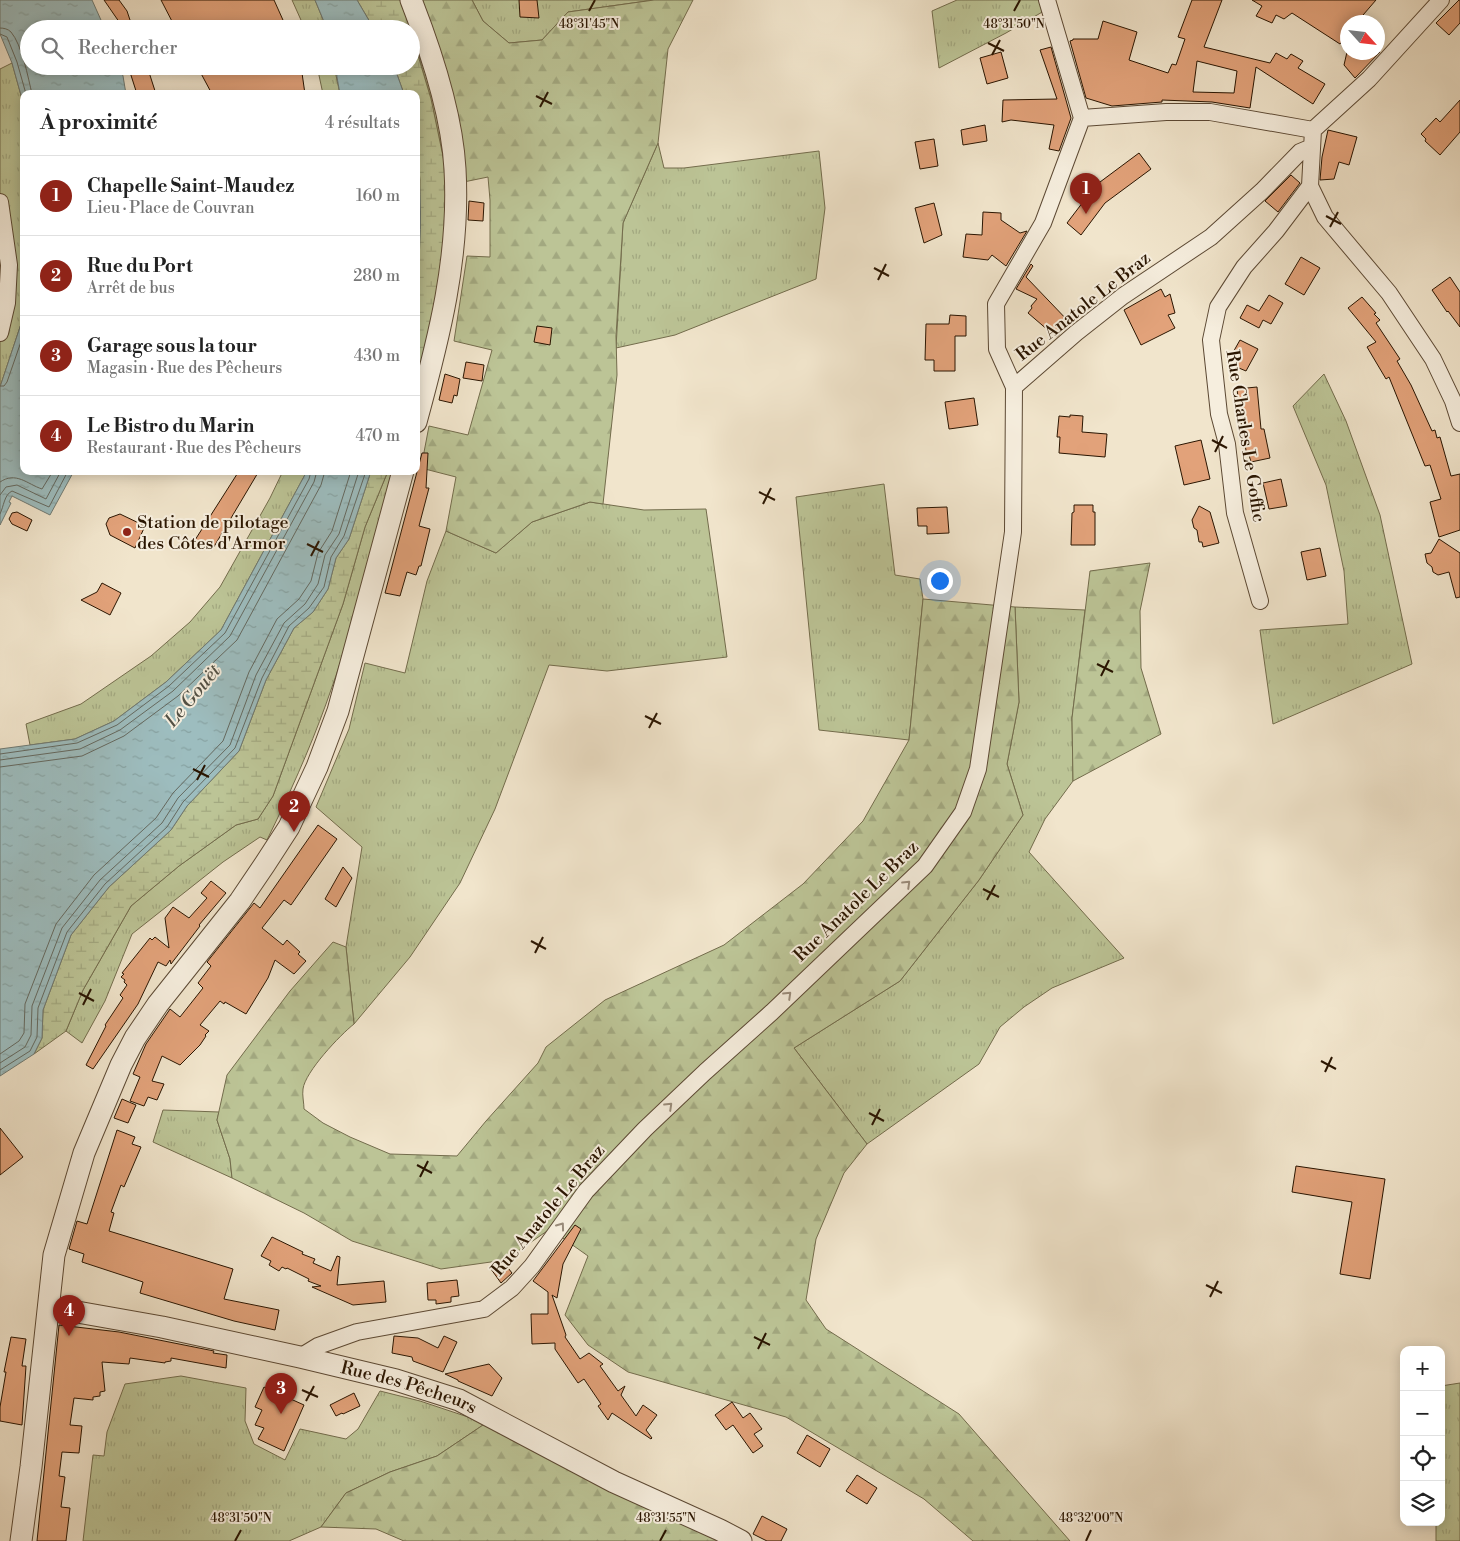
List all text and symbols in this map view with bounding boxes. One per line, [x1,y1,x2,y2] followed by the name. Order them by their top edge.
[1340,15,1385,60] north arrow
[559,17,619,32] text: 48°31'45"N
[983,17,1045,32] text: 48°31'50"N
[20,20,420,75] search box
[38,34,66,62] icon: search
[78,36,177,60] text: Rechercher
[40,110,157,136] text: À proximité
[325,113,400,133] text: 4 résultats
[1070,173,1102,214] pin: 1
[87,174,294,198] text: Chapelle Saint-Maudez
[52,186,60,206] text: 1
[356,186,400,206] text: 160 m
[87,198,255,218] text: Lieu · Place de Couvran
[1011,247,1155,366] street label: Rue Anatole Le Braz
[87,254,193,278] text: Rue du Port
[51,266,61,286] text: 2
[353,266,400,286] text: 280 m
[87,278,175,298] text: Arrêt de bus
[87,334,257,358] text: Garage sous la tour
[51,346,61,366] text: 3
[354,346,400,366] text: 430 m
[1221,348,1270,524] street label: Rue Charles Le Goffic
[87,358,282,378] text: Magasin · Rue des Pêcheurs
[87,414,255,438] text: Le Bistro du Marin
[51,426,61,446] text: 4
[356,426,400,446] text: 470 m
[87,438,301,458] text: Restaurant · Rue des Pêcheurs
[137,511,289,555] place label: Station de pilotage des Côtes d'Armor
[121,526,133,538] marker: Station de pilotage des Côtes d'Armor
[927,568,953,594] your location
[159,659,226,733] water label: Le Gouët
[278,791,310,832] pin: 2
[789,836,924,967] street label: Rue Anatole Le Braz
[901,881,910,890] one-way arrow
[783,992,792,1001] one-way arrow
[664,1103,673,1112] one-way arrow
[487,1140,610,1281] street label: Rue Anatole Le Braz
[555,1222,564,1232] one-way arrow
[53,1295,85,1336] pin: 4
[1400,1346,1445,1526] map controls
[1400,1346,1445,1391] button: +
[338,1356,481,1420] street label: Rue des Pêcheurs
[265,1373,297,1414] pin: 3
[1400,1391,1445,1436] button: −
[1400,1436,1445,1481] button: locate
[1400,1481,1445,1526] button: layers
[210,1511,272,1526] text: 48°31'50"N
[636,1511,696,1526] text: 48°31'55"N
[1059,1511,1123,1526] text: 48°32'00"N

